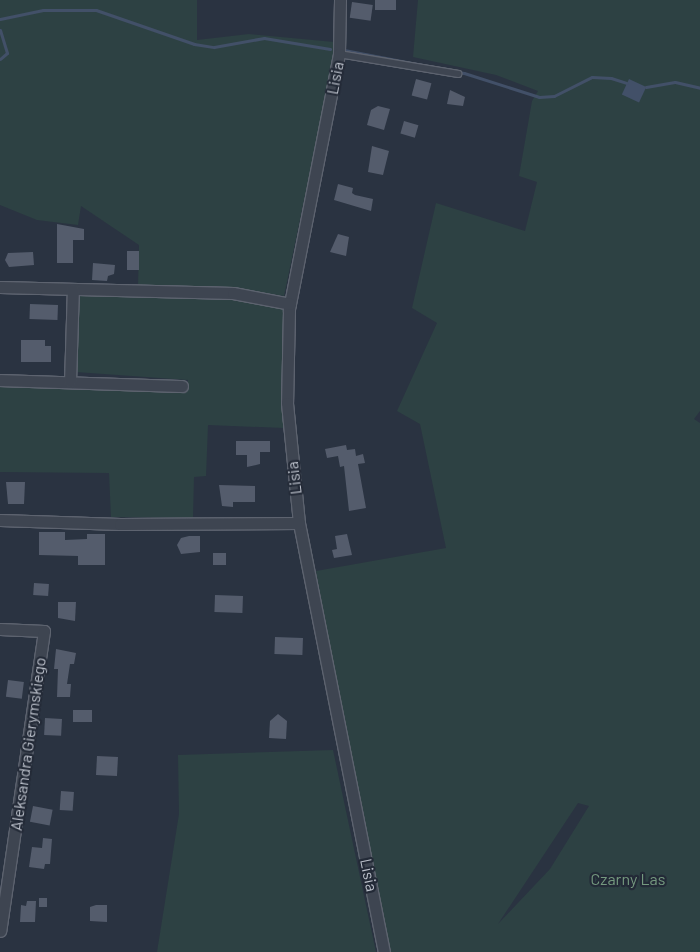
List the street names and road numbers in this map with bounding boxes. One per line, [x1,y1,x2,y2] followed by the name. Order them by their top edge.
[322,60,348,96] street label: Lisia
[282,460,306,496] street label: Lisia
[6,656,50,832] street label: Aleksandra Gierymskiego
[356,857,382,893] street label: Lisia

